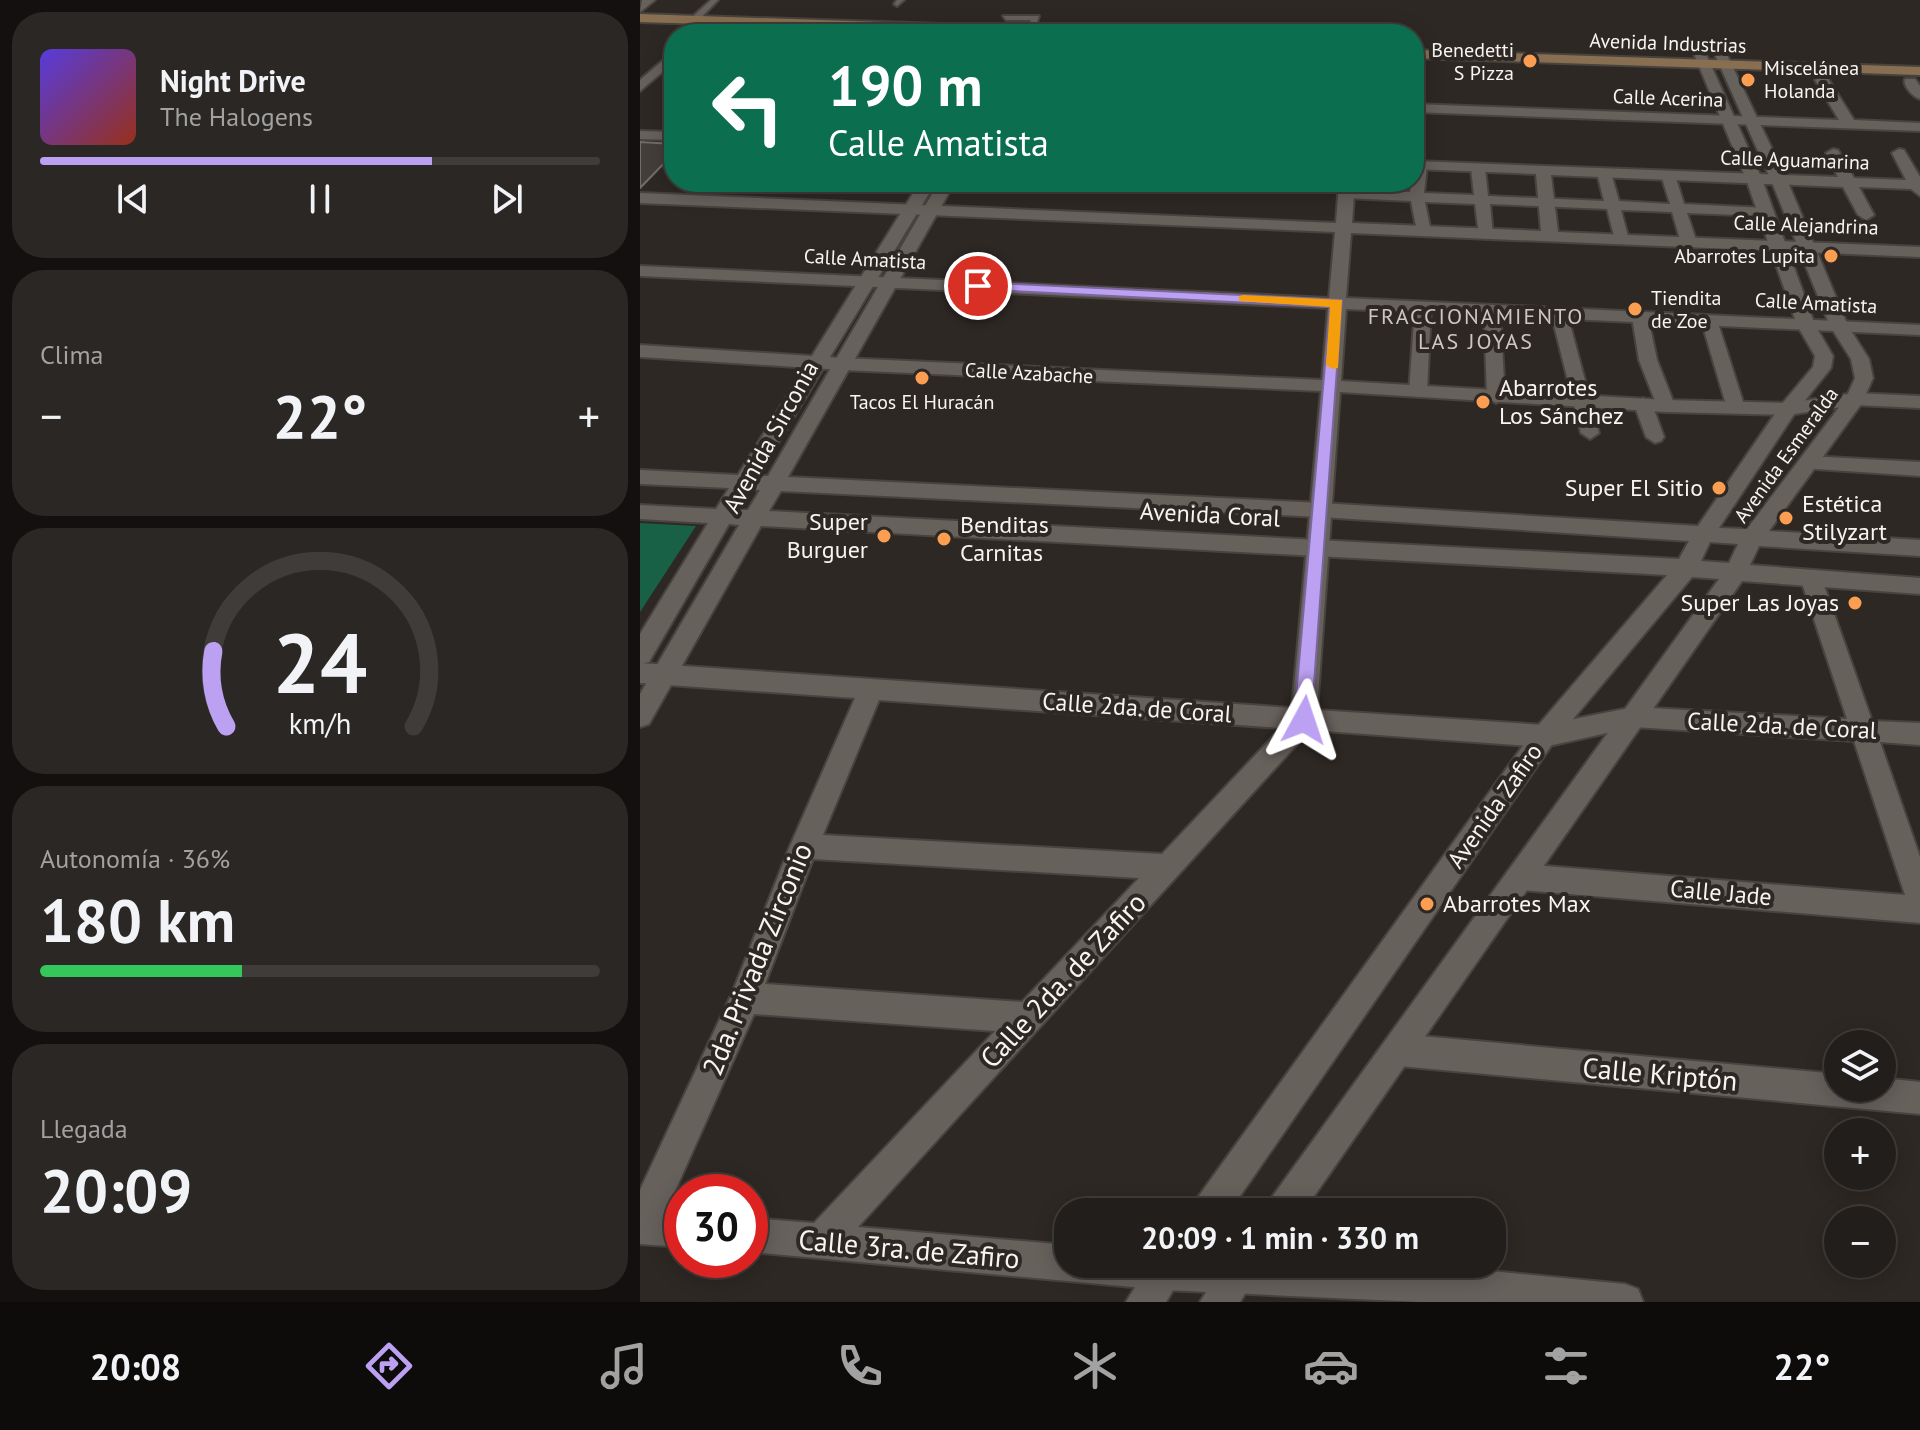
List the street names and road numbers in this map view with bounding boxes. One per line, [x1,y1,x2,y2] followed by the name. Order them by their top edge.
[1589,27,1747,59] street label: Avenida Industrias
[1612,83,1724,113] street label: Calle Acerina
[1720,144,1870,176] street label: Calle Aguamarina
[1733,209,1879,241] street label: Calle Alejandrina
[803,243,927,275] street label: Calle Amatista
[1754,287,1878,319] street label: Calle Amatista
[716,355,825,518] street label: Avenida Sirconia
[964,357,1094,389] street label: Calle Azabache
[1728,382,1844,528] street label: Avenida Esmeralda
[1139,495,1281,534] street label: Avenida Coral
[1041,685,1233,730] street label: Calle 2da. de Coral
[1686,705,1878,746] street label: Calle 2da. de Coral
[1440,737,1549,874] street label: Avenida Zafiro
[693,837,820,1080] street label: 2da. Privada Zirconio
[1669,873,1773,912] street label: Calle Jade
[972,884,1154,1075] street label: Calle 2da. de Zafiro
[1581,1048,1739,1099] street label: Calle Kriptón
[797,1220,1021,1277] street label: Calle 3ra. de Zafiro

